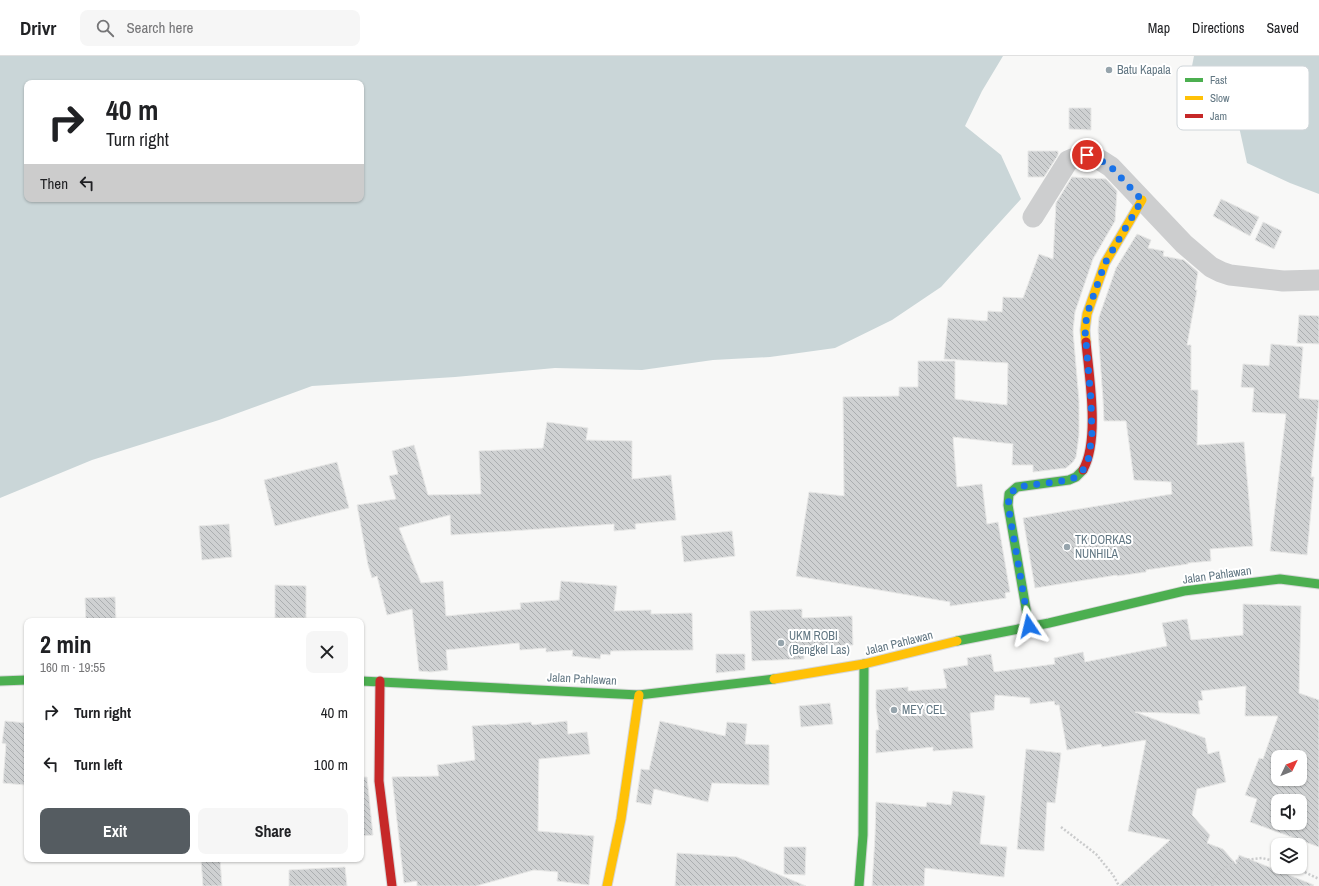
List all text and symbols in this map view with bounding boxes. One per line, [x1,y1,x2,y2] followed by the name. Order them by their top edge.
[80,10,360,46] search box
[20,15,56,41] text: Drivr
[94,17,116,39] icon: search
[126,17,193,38] text: Search here
[1148,19,1170,37] text: Map
[1192,19,1244,37] text: Directions
[1266,19,1299,37] text: Saved
[1117,62,1171,78] place label: Batu Kapala
[1104,65,1114,75] marker: Batu Kapala
[1177,66,1309,130] legend
[1210,73,1228,87] text: Fast
[106,91,158,129] text: 40 m
[1210,91,1230,105] text: Slow
[40,96,92,148] icon: right
[1210,109,1227,123] text: Jam
[106,127,169,152] text: Turn right
[1070,138,1104,172] pin
[1076,144,1098,166] icon: arrive
[76,172,98,194] icon: left
[40,173,68,194] text: Then
[1075,532,1132,562] place label: TK DORKAS NUNHILA
[1062,542,1072,552] marker: TK DORKAS NUNHILA
[1181,562,1253,588] street label: Jalan Pahlawan
[1008,605,1050,647] position arrow
[863,627,935,659] street label: Jalan Pahlawan
[40,628,91,660] text: 2 min
[789,628,850,658] place label: UKM ROBI (Bengkel Las)
[306,631,348,673] button: close
[776,638,786,648] marker: UKM ROBI (Bengkel Las)
[40,659,105,676] text: 160 m · 19:55
[547,669,617,689] street label: Jalan Pahlawan
[40,701,62,723] icon: right
[74,702,131,723] text: Turn right
[321,702,348,723] text: 40 m
[902,702,946,718] place label: MEY CEL
[889,705,899,715] marker: MEY CEL
[1271,750,1307,786] north arrow
[1271,750,1307,874] map controls
[40,753,62,775] icon: left
[74,754,122,775] text: Turn left
[314,754,348,775] text: 100 m
[1271,794,1307,830] button: sound
[40,808,190,854] button: Exit
[198,808,348,854] button: Share
[1271,838,1307,874] button: layers

